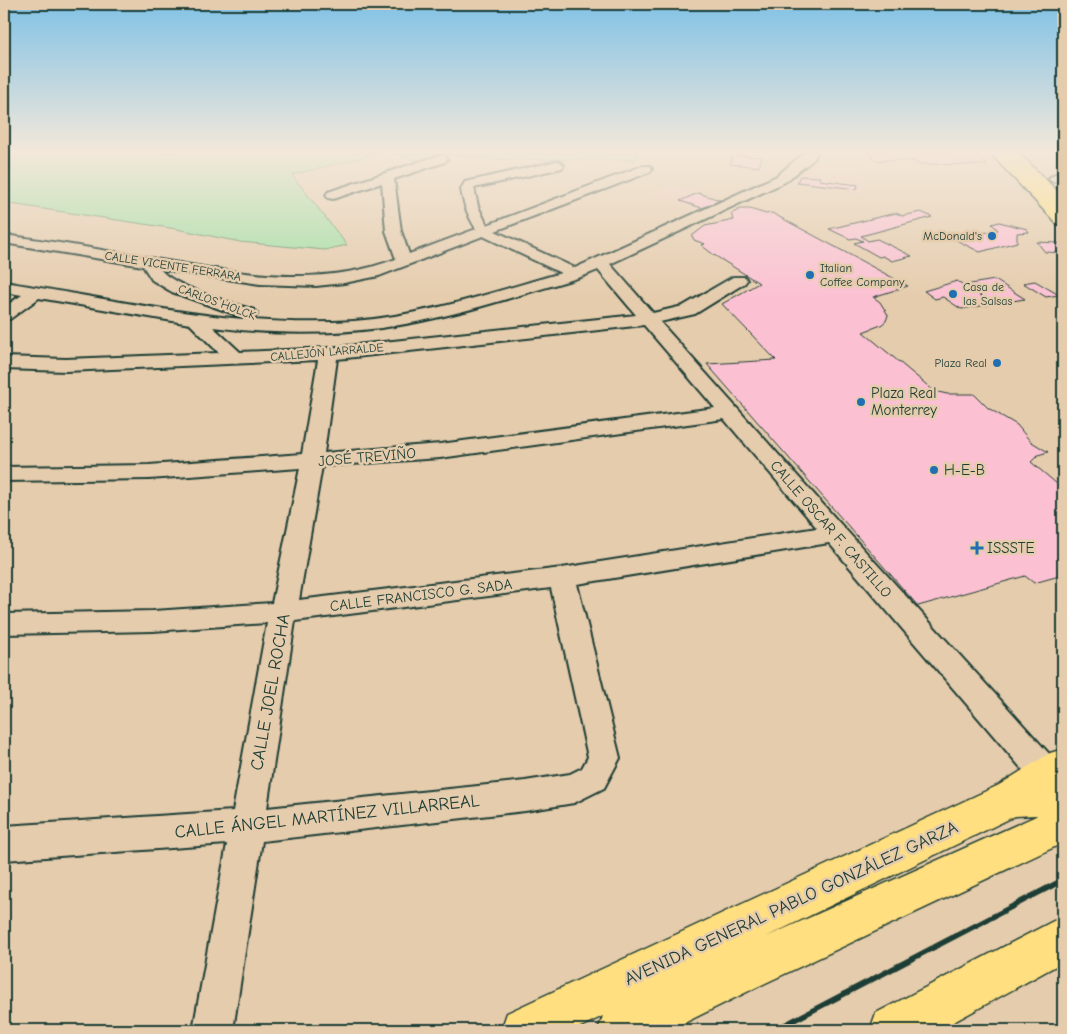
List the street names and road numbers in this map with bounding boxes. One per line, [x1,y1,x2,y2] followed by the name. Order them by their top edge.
[104,248,242,284] street label: CALLE VICENTE FERRARA
[176,281,258,323] street label: CARLOS HOLCK
[270,340,384,364] street label: CALLEJÓN LARRALDE
[317,443,417,470] street label: JOSÉ TREVIÑO
[766,457,896,601] street label: CALLE OSCAR F. CASTILLO
[329,575,513,615] street label: CALLE FRANCISCO G. SADA
[246,612,295,772] street label: CALLE JOEL ROCHA
[174,789,480,843] street label: CALLE ÁNGEL MARTÍNEZ VILLARREAL
[621,816,961,990] street label: AVENIDA GENERAL PABLO GONZÁLEZ GARZA

